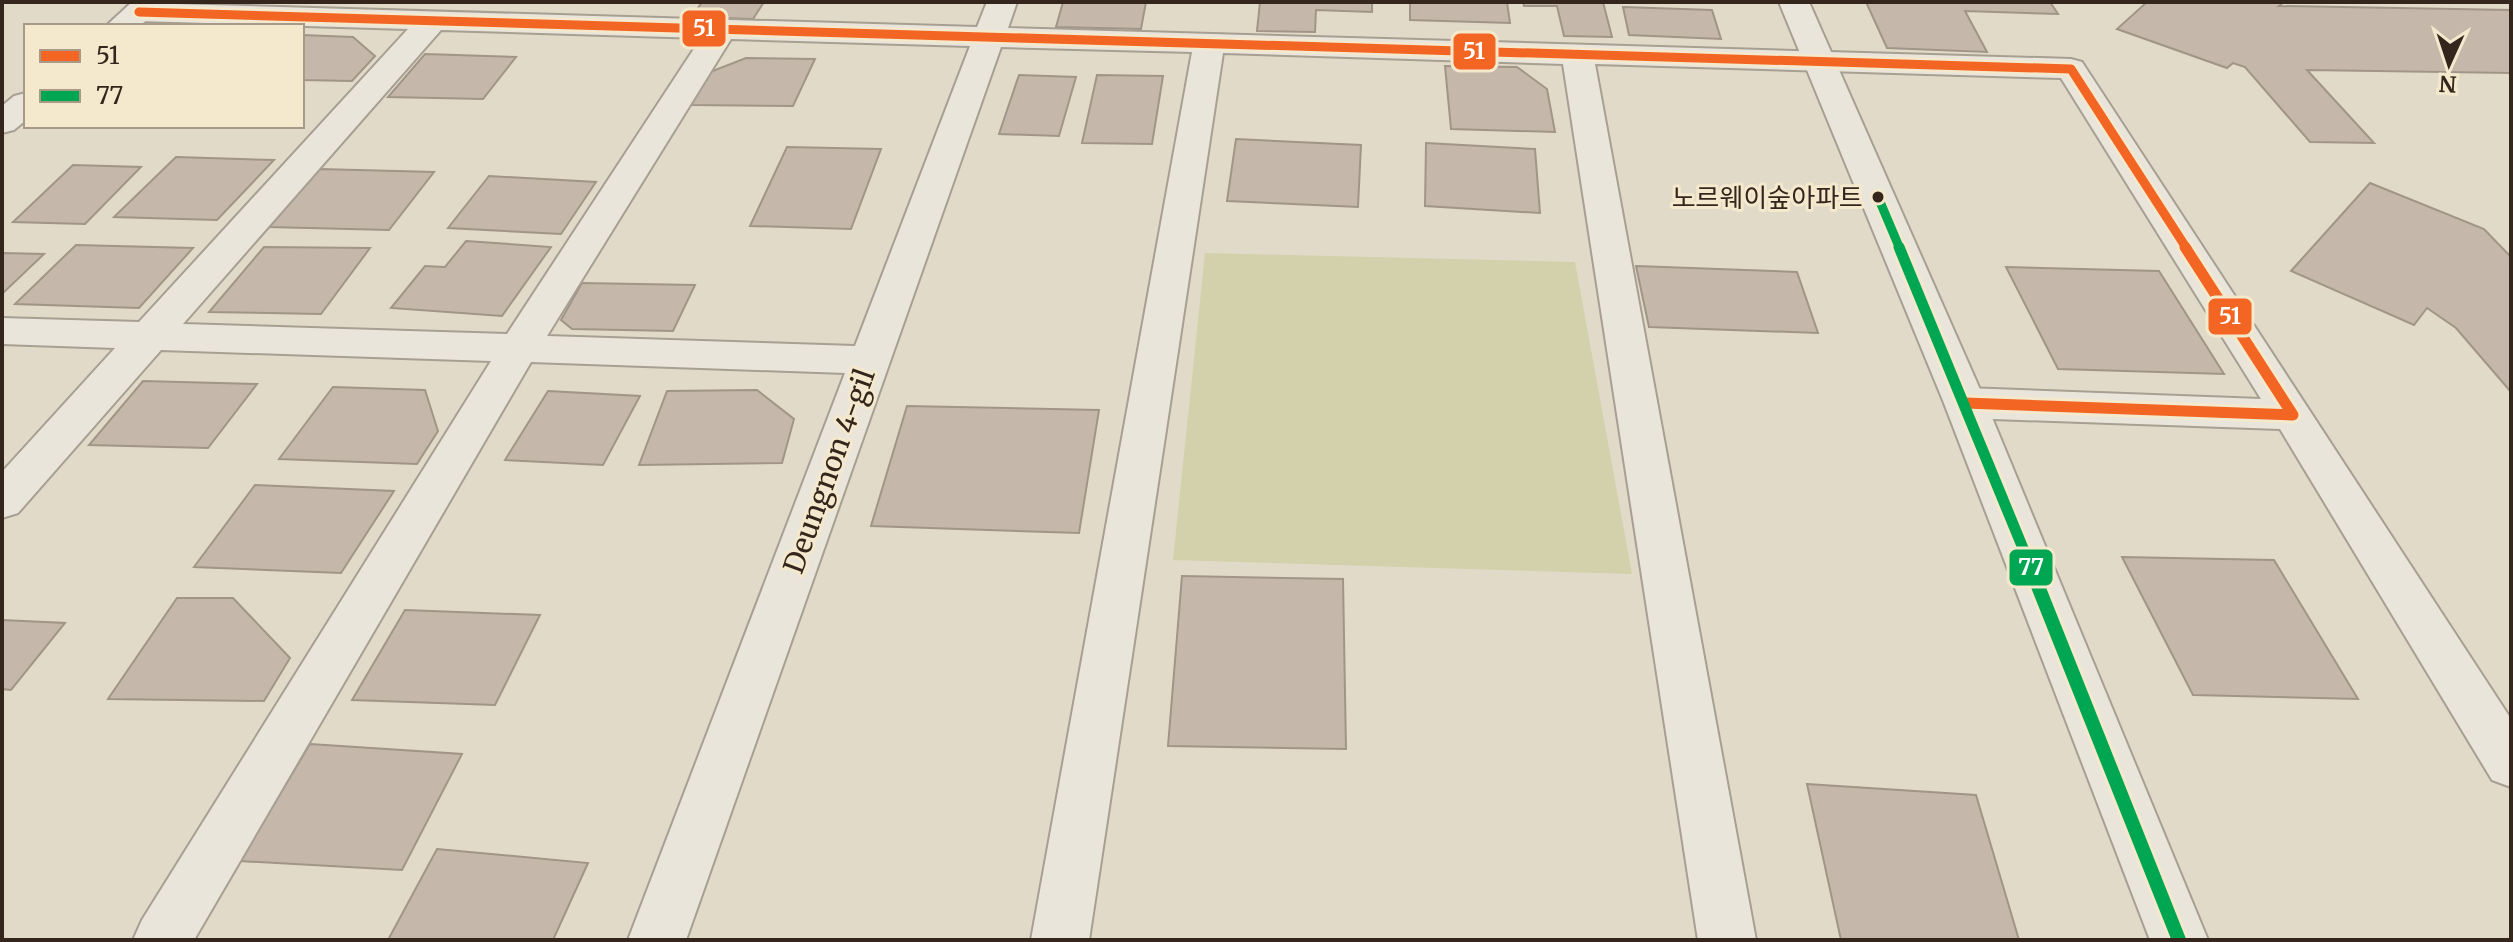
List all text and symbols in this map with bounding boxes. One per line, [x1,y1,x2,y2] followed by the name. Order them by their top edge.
[681,9,727,48] line badge: 51
[693,14,715,42] text: 51
[24,24,304,128] legend
[2409,24,2489,104] north arrow
[1452,32,1497,71] line badge: 51
[1463,37,1485,65] text: 51
[96,40,120,71] text: 51
[2438,70,2457,98] text: N
[96,80,123,111] text: 77
[1672,181,1863,214] place label: 노르웨이숲아파트
[1870,189,1886,205] marker: 노르웨이숲아파트
[2207,297,2253,336] line badge: 51
[2219,302,2241,330] text: 51
[775,363,883,578] street label: Deungnon 4-gil
[2008,548,2054,587] line badge: 77
[2018,553,2044,581] text: 77

